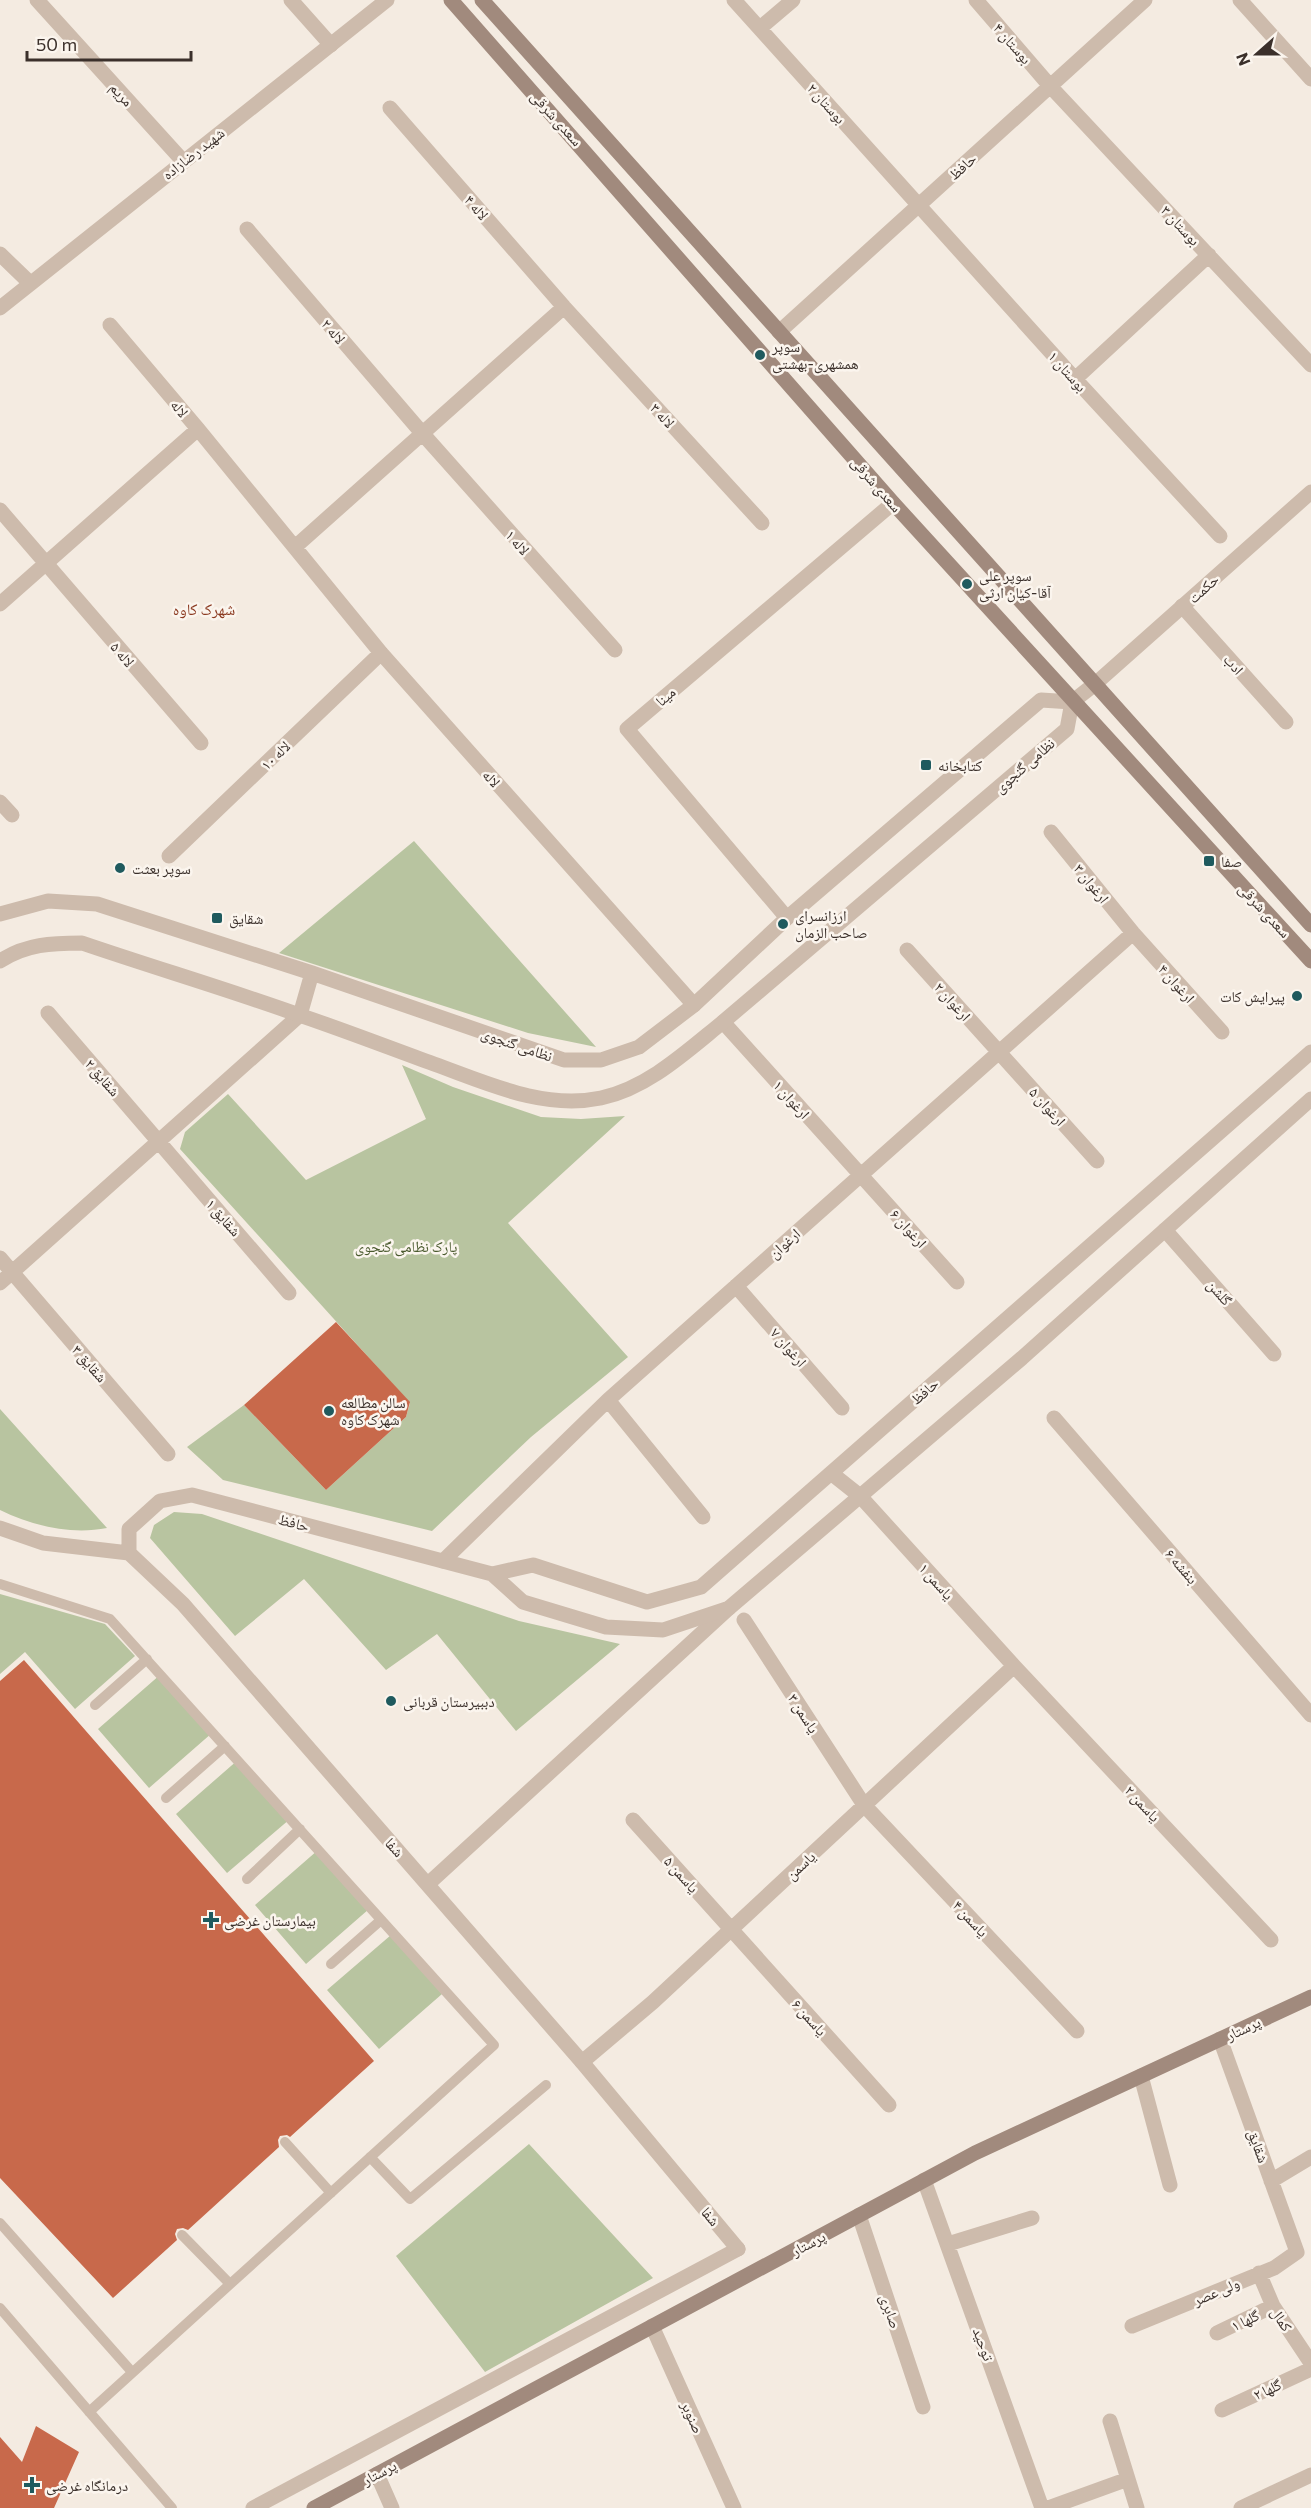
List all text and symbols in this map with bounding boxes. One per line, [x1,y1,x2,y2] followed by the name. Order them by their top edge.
[989,19,1036,69] street label: بوستان ۴
[27,24,190,62] scale bar
[1227,24,1287,84] north arrow
[36,33,77,55] text: 50 m
[1232,51,1254,69] text: N
[105,78,137,111] street label: مریم
[803,79,850,128] street label: بوستان ۲
[526,87,586,151] street label: سعدی شرقی
[158,123,228,184] street label: شهید رضازاده
[944,149,980,183] street label: حافظ
[461,191,493,223] street label: لاله ۴
[1156,201,1204,250] street label: بوستان ۳
[318,315,350,347] street label: لاله ۲
[771,337,859,374] place label: سوپر همشهری-بهشتی
[1044,347,1091,396] street label: بوستان ۱
[753,348,767,362] marker: سوپر همشهری-بهشتی
[167,395,193,421] street label: لاله
[647,399,679,431] street label: لاله ۳
[846,452,906,517] street label: سعدی شرقی
[502,526,534,558] street label: لاله ۱
[979,566,1052,603] place label: سوپر علی آقا-کیان ارثی
[1184,569,1222,606] street label: حکمت
[960,577,974,591] marker: سوپر علی آقا-کیان ارثی
[173,599,235,619] district label: شهرک کاوه
[107,638,139,670] street label: لاله ۵
[1220,650,1248,678] street label: ادب
[651,682,679,710] street label: مینا
[990,734,1059,798] street label: نظامی گنجوی
[256,737,294,773] street label: لاله ۱۰
[938,756,982,774] place label: کتابخانه
[919,758,933,772] marker: کتابخانه
[479,765,505,791] street label: لاله
[1221,852,1242,870] place label: صفا
[1202,854,1216,868] marker: صفا
[132,859,191,878] place label: سوپر بعثت
[1069,859,1113,908] street label: ارغوان ۳
[113,861,127,875] marker: سوپر بعثت
[1234,879,1295,942] street label: سعدی شرقی
[795,906,868,943] place label: ارزانسرای صاحب الزمان
[229,909,263,929] place label: شقایق
[210,911,224,925] marker: شقایق
[776,917,790,931] marker: ارزانسرای صاحب الزمان
[1153,960,1199,1007] street label: ارغوان ۴
[929,978,975,1025] street label: ارغوان ۲
[1220,987,1285,1007] place label: پیرایش کات
[1290,989,1304,1003] marker: پیرایش کات
[478,1023,555,1066] street label: نظامی گنجوی
[80,1055,124,1101] street label: شقایق ۲
[768,1076,814,1123] street label: ارغوان ۱
[1024,1083,1070,1130] street label: ارغوان ۵
[201,1195,245,1241] street label: شقایق ۱
[885,1205,931,1252] street label: ارغوان ۶
[764,1224,805,1263] street label: ارغوان
[355,1237,457,1257] park label: پارک نظامی گنجوی
[1202,1275,1236,1310] street label: گلشن
[766,1324,811,1372] street label: ارغوان ۷
[67,1341,111,1387] street label: شقایق ۳
[906,1374,942,1408] street label: حافظ
[341,1393,406,1429] place label: سالن مطالعه شهرک کاوه
[322,1404,336,1418] marker: سالن مطالعه شهرک کاوه
[277,1509,312,1535] street label: حافظ
[1162,1545,1202,1588] street label: بنفشه ۶
[914,1559,958,1605] street label: یاسمن ۱
[783,1690,824,1737] street label: یاسمن ۳
[403,1692,495,1712] place label: دببیرستان قربانی
[384,1694,398,1708] marker: دببیرستان قربانی
[1120,1781,1165,1827] street label: یاسمن ۲
[382,1834,408,1860] street label: شفا
[782,1847,820,1885] street label: یاسمن
[659,1852,703,1898] street label: یاسمن ۵
[948,1896,993,1942] street label: یاسمن ۴
[202,1911,220,1929] marker: بیمارستان غرضی
[224,1911,316,1931] place label: بیمارستان غرضی
[787,1995,831,2041] street label: یاسمن ۶
[1222,2012,1264,2045] street label: پرستار
[1243,2127,1273,2166] street label: شقایق
[698,2203,724,2229] street label: شفا
[787,2227,829,2261] street label: پرستار
[1189,2273,1243,2311] street label: ولی عصر
[875,2292,905,2331] street label: صابری
[1266,2304,1296,2336] street label: کمال
[1228,2305,1263,2335] street label: گلها ۱
[969,2325,999,2364] street label: توحید
[1250,2375,1285,2404] street label: گلها ۲
[677,2397,708,2436] street label: صنوبر
[358,2456,400,2490] street label: پرستار
[23,2476,41,2494] marker: درمانگاه غرضی
[46,2476,128,2496] place label: درمانگاه غرضی

